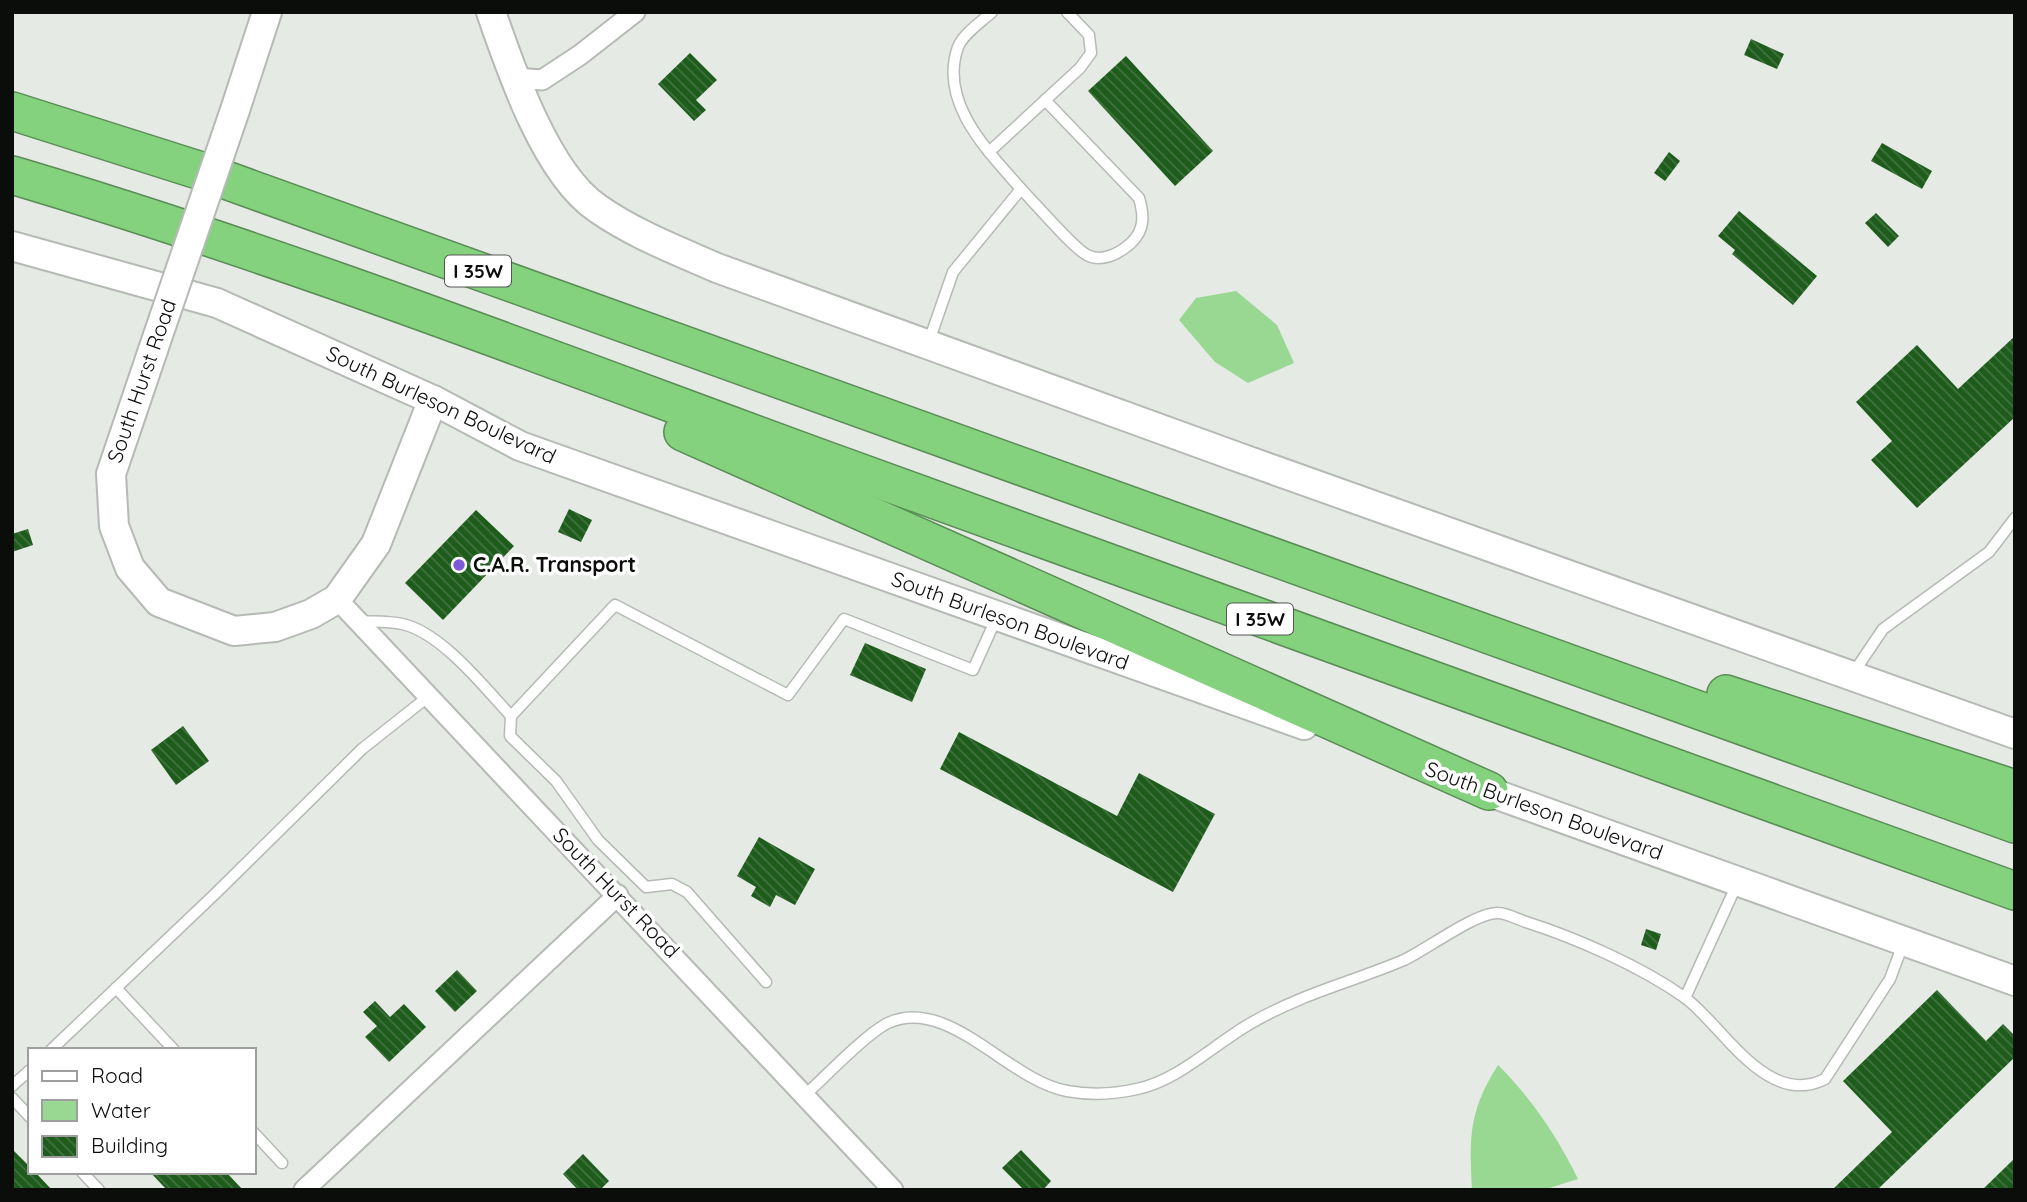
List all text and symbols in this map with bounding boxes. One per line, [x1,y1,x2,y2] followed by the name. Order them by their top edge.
[445,256,511,286] road number: I 35W
[101,296,181,466] street label: South Hurst Road
[322,339,560,469] street label: South Burleson Boulevard
[473,551,636,577] place label: C.A.R. Transport
[451,557,467,573] marker: C.A.R. Transport
[888,565,1133,675] street label: South Burleson Boulevard
[1227,604,1293,634] road number: I 35W
[1422,755,1667,865] street label: South Burleson Boulevard
[548,822,686,963] street label: South Hurst Road
[28,1048,256,1174] legend
[91,1062,143,1088] text: Road
[91,1097,151,1123] text: Water
[91,1132,168,1158] text: Building

